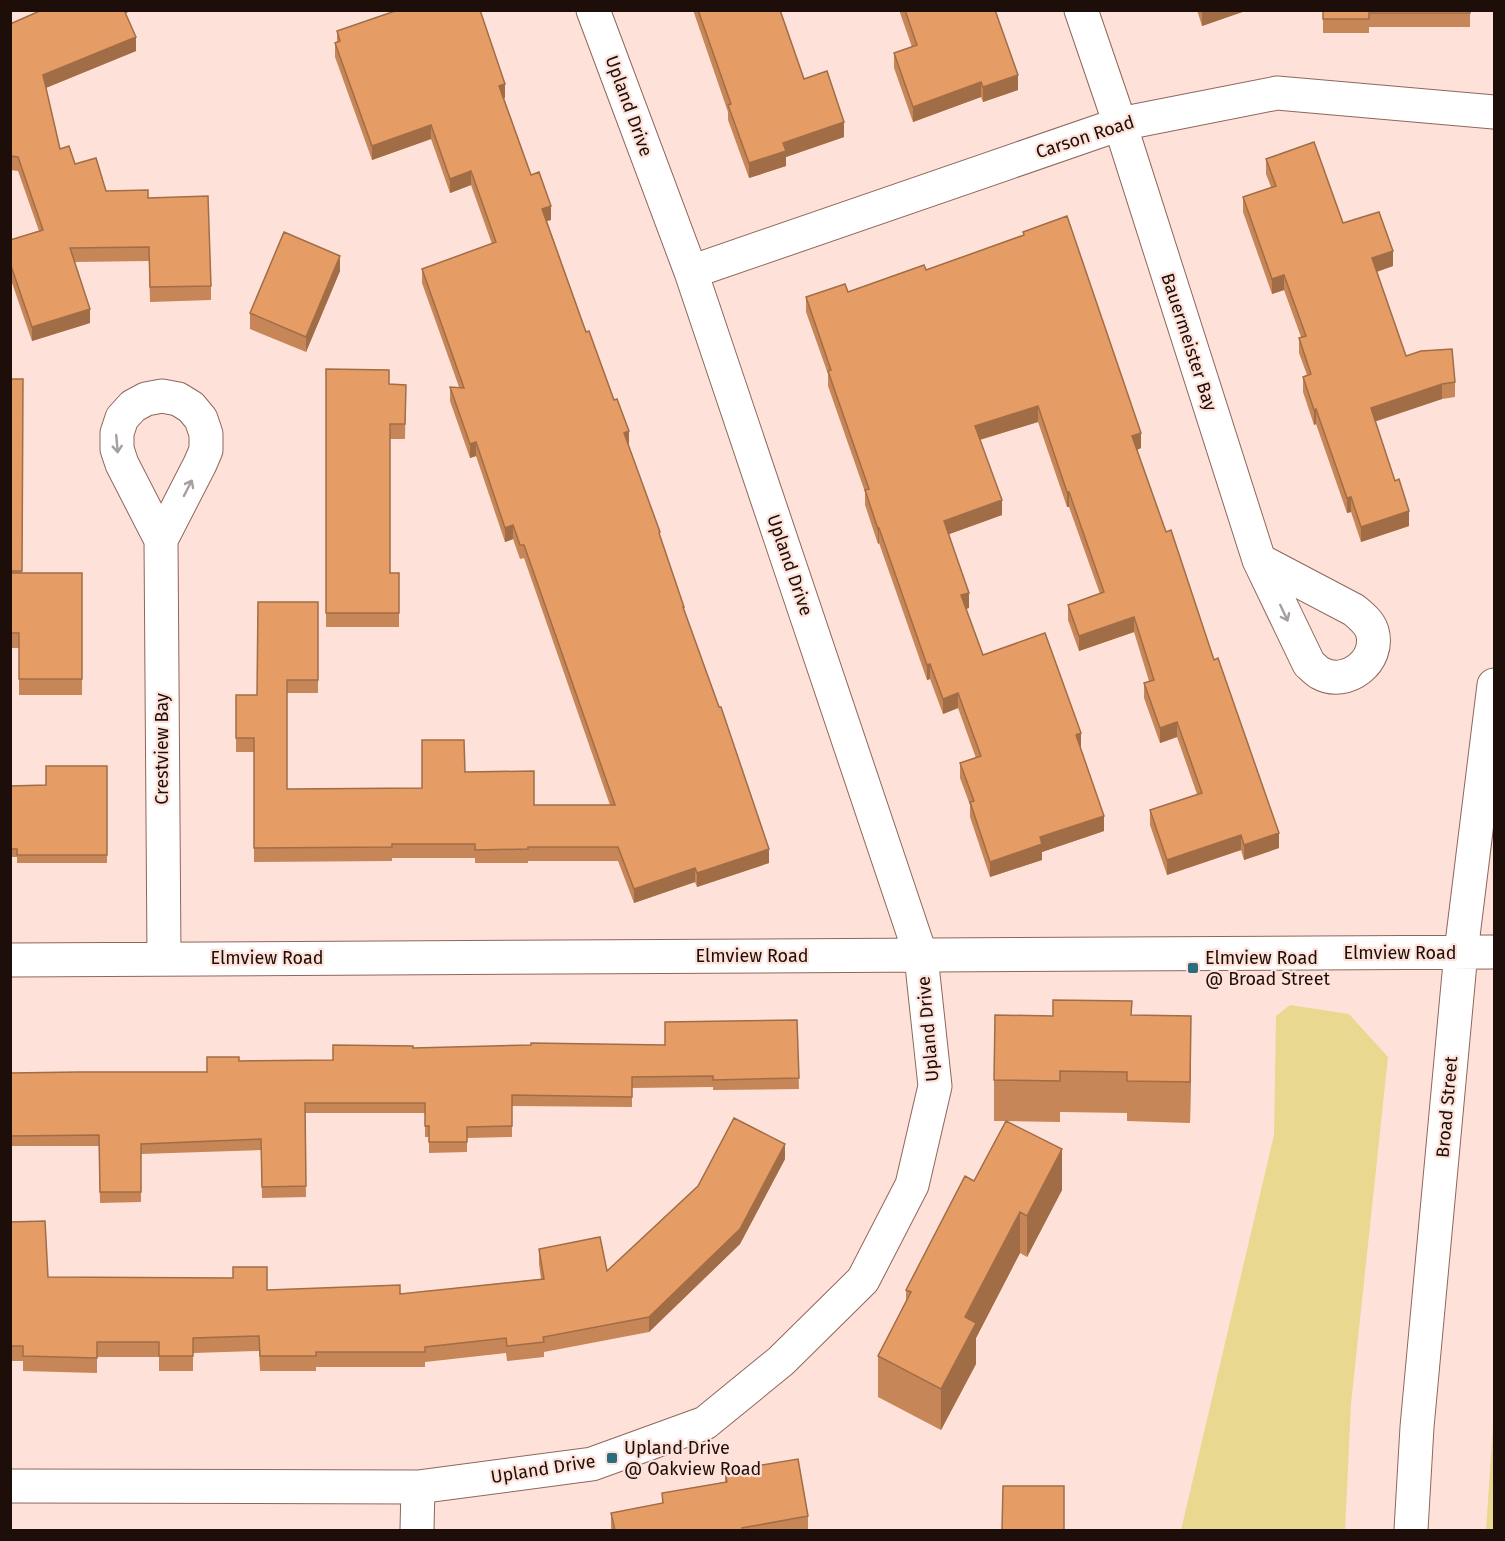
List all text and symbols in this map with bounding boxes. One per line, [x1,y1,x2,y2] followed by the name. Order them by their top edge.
[601,52,657,160] street label: Upland Drive
[1033,111,1137,163] street label: Carson Road
[1156,270,1222,414] street label: Bauermeister Bay
[112,433,123,453] one-way arrow
[183,479,194,497] one-way arrow
[762,511,818,619] street label: Upland Drive
[1278,603,1290,621] one-way arrow
[151,693,173,805] street label: Crestview Bay
[1343,942,1457,964] street label: Elmview Road
[695,945,809,967] street label: Elmview Road
[210,947,324,969] street label: Elmview Road
[1205,947,1330,990] place label: Elmview Road @ Broad Street
[1186,961,1200,975] marker: Elmview Road @ Broad Street
[912,975,944,1083] street label: Upland Drive
[1432,1055,1462,1159] street label: Broad Street
[624,1437,761,1480] place label: Upland Drive @ Oakview Road
[489,1450,597,1488] street label: Upland Drive
[605,1451,619,1465] marker: Upland Drive @ Oakview Road

